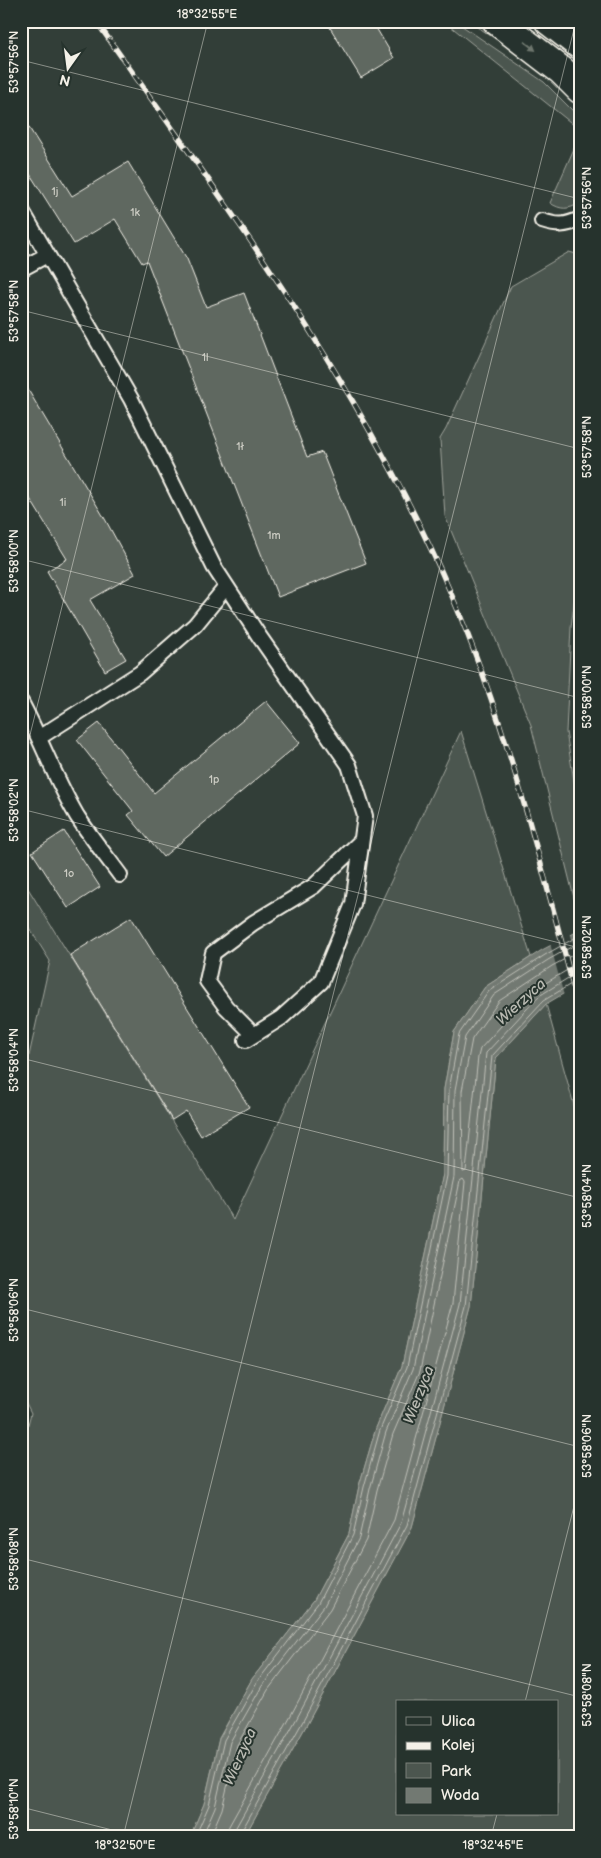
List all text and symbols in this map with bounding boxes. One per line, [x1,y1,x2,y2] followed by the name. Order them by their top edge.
[177,7,237,22] text: 18°32'55"E
[7,31,22,93] text: 53°57'56"N
[523,40,536,51] one-way arrow
[42,42,92,92] north arrow
[58,71,72,90] text: N
[580,167,595,229] text: 53°57'56"N
[52,185,58,198] house number: 1j
[130,206,140,219] house number: 1k
[7,280,22,342] text: 53°57'58"N
[202,351,208,364] house number: 1l
[580,416,595,478] text: 53°57'58"N
[236,440,244,453] house number: 1ł
[60,496,66,509] house number: 1i
[7,529,22,593] text: 53°58'00"N
[267,529,281,542] house number: 1m
[580,665,595,729] text: 53°58'00"N
[209,773,219,786] house number: 1p
[7,778,22,842] text: 53°58'02"N
[64,867,74,880] house number: 1o
[580,915,595,979] text: 53°58'02"N
[492,975,550,1029] water label: Wierzyca
[7,1028,22,1092] text: 53°58'04"N
[580,1164,595,1228] text: 53°58'04"N
[7,1278,22,1342] text: 53°58'06"N
[399,1363,439,1427] water label: Wierzyca
[580,1414,595,1478] text: 53°58'06"N
[7,1527,22,1591] text: 53°58'08"N
[580,1663,595,1727] text: 53°58'08"N
[396,1700,558,1816] legend
[441,1712,475,1731] text: Ulica
[219,1725,261,1789] water label: Wierzyca
[441,1736,475,1755] text: Kolej
[441,1762,472,1781] text: Park
[7,1778,22,1840] text: 53°58'10"N
[441,1786,479,1805] text: Woda
[95,1838,155,1853] text: 18°32'50"E
[463,1838,524,1853] text: 18°32'45"E

